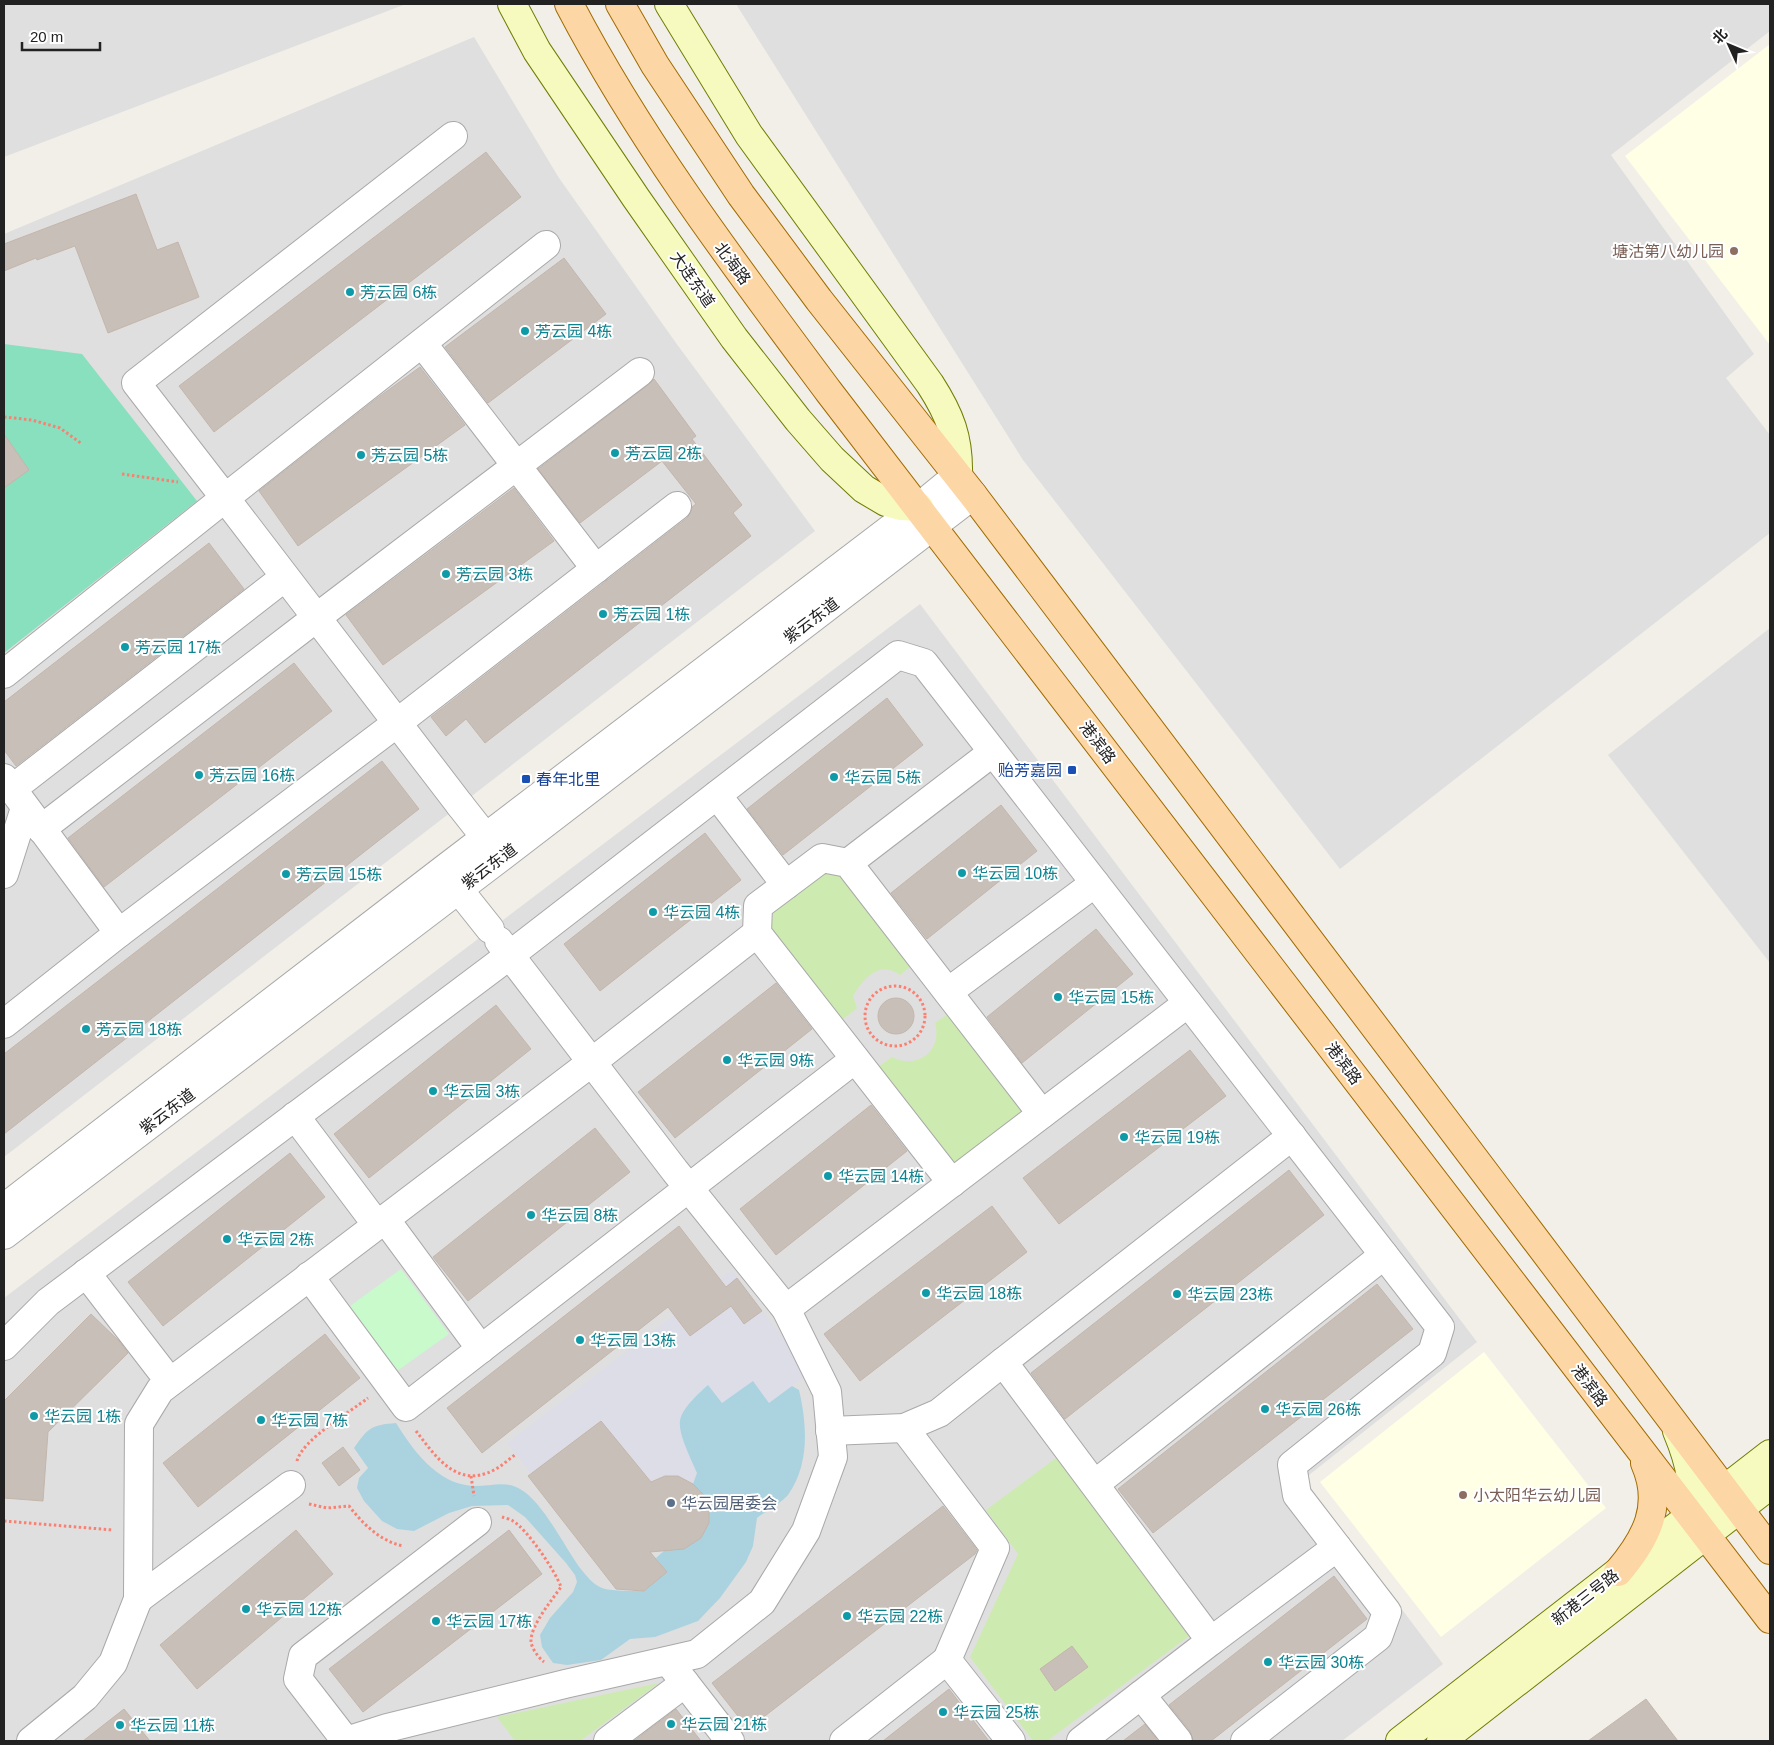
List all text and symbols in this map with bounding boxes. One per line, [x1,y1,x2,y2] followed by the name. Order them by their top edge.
[22,20,100,52] scale bar
[1704,20,1754,70] north arrow
[1709,25,1730,47] text: 北
[30,28,63,45] text: 20 m
[711,239,754,288] street label: 北海路
[1612,243,1724,260] place label: 塘沽第八幼儿园
[1728,245,1740,257] marker: 塘沽第八幼儿园
[667,248,718,310] street label: 大连东道
[360,284,437,301] place label: 芳云园 6栋
[344,286,356,298] marker: 芳云园 6栋
[535,323,612,340] place label: 芳云园 4栋
[519,325,531,337] marker: 芳云园 4栋
[625,445,702,462] place label: 芳云园 2栋
[371,447,448,464] place label: 芳云园 5栋
[609,447,621,459] marker: 芳云园 2栋
[355,449,367,461] marker: 芳云园 5栋
[456,566,533,583] place label: 芳云园 3栋
[440,568,452,580] marker: 芳云园 3栋
[781,594,842,646] street label: 紫云东道
[613,606,690,623] place label: 芳云园 1栋
[597,608,609,620] marker: 芳云园 1栋
[135,639,221,656] place label: 芳云园 17栋
[119,641,131,653] marker: 芳云园 17栋
[1076,718,1119,767] street label: 港滨路
[998,762,1062,779] place label: 贻芳嘉园
[1066,764,1078,776] marker: 贻芳嘉园
[209,767,295,784] place label: 芳云园 16栋
[193,769,205,781] marker: 芳云园 16栋
[844,769,921,786] place label: 华云园 5栋
[536,771,600,788] place label: 春年北里
[828,771,840,783] marker: 华云园 5栋
[520,773,532,785] marker: 春年北里
[459,840,520,892] street label: 紫云东道
[972,865,1058,882] place label: 华云园 10栋
[296,866,382,883] place label: 芳云园 15栋
[956,867,968,879] marker: 华云园 10栋
[280,868,292,880] marker: 芳云园 15栋
[663,904,740,921] place label: 华云园 4栋
[647,906,659,918] marker: 华云园 4栋
[1068,989,1154,1006] place label: 华云园 15栋
[1052,991,1064,1003] marker: 华云园 15栋
[96,1021,182,1038] place label: 芳云园 18栋
[80,1023,92,1035] marker: 芳云园 18栋
[1322,1039,1365,1088] street label: 港滨路
[737,1052,814,1069] place label: 华云园 9栋
[721,1054,733,1066] marker: 华云园 9栋
[443,1083,520,1100] place label: 华云园 3栋
[137,1085,198,1137] street label: 紫云东道
[427,1085,439,1097] marker: 华云园 3栋
[1134,1129,1220,1146] place label: 华云园 19栋
[1118,1131,1130,1143] marker: 华云园 19栋
[838,1168,924,1185] place label: 华云园 14栋
[822,1170,834,1182] marker: 华云园 14栋
[541,1207,618,1224] place label: 华云园 8栋
[525,1209,537,1221] marker: 华云园 8栋
[237,1231,314,1248] place label: 华云园 2栋
[221,1233,233,1245] marker: 华云园 2栋
[936,1285,1022,1302] place label: 华云园 18栋
[1187,1286,1273,1303] place label: 华云园 23栋
[920,1287,932,1299] marker: 华云园 18栋
[1171,1288,1183,1300] marker: 华云园 23栋
[590,1332,676,1349] place label: 华云园 13栋
[574,1334,586,1346] marker: 华云园 13栋
[1568,1361,1611,1410] street label: 港滨路
[1275,1401,1361,1418] place label: 华云园 26栋
[1259,1403,1271,1415] marker: 华云园 26栋
[44,1408,121,1425] place label: 华云园 1栋
[28,1410,40,1422] marker: 华云园 1栋
[271,1412,348,1429] place label: 华云园 7栋
[255,1414,267,1426] marker: 华云园 7栋
[1473,1487,1601,1504] place label: 小太阳华云幼儿园
[1457,1489,1469,1501] marker: 小太阳华云幼儿园
[681,1495,777,1512] place label: 华云园居委会
[665,1497,677,1509] marker: 华云园居委会
[1549,1566,1622,1629] street label: 新港三号路
[256,1601,342,1618] place label: 华云园 12栋
[240,1603,252,1615] marker: 华云园 12栋
[857,1608,943,1625] place label: 华云园 22栋
[841,1610,853,1622] marker: 华云园 22栋
[446,1613,532,1630] place label: 华云园 17栋
[430,1615,442,1627] marker: 华云园 17栋
[1278,1654,1364,1671] place label: 华云园 30栋
[1262,1656,1274,1668] marker: 华云园 30栋
[953,1704,1039,1721] place label: 华云园 25栋
[937,1706,949,1718] marker: 华云园 25栋
[681,1716,767,1733] place label: 华云园 21栋
[130,1717,215,1734] place label: 华云园 11栋
[665,1718,677,1730] marker: 华云园 21栋
[114,1719,126,1731] marker: 华云园 11栋

